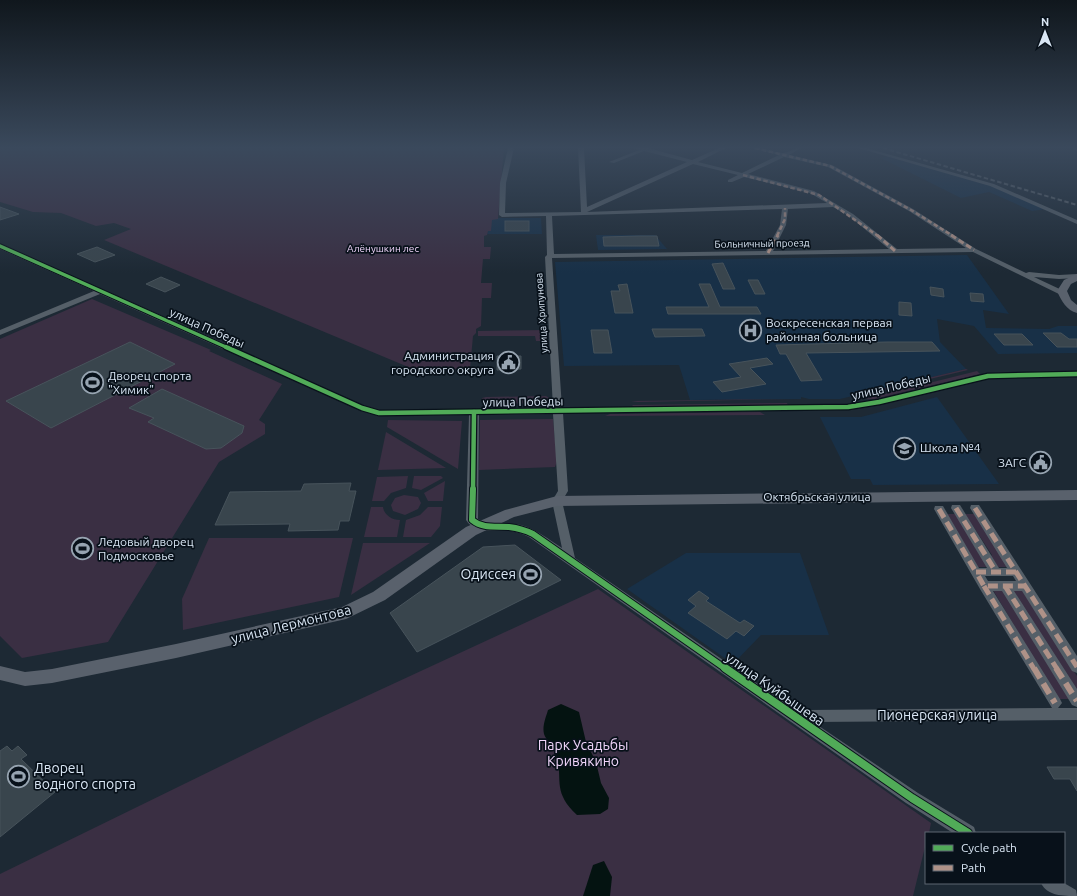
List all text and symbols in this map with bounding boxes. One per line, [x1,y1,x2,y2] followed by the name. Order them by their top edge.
[1025,12,1065,52] north arrow
[1041,16,1049,28] text: N
[714,237,810,250] street label: Больничный проезд
[347,243,419,254] park label: Алёнушкин лес
[533,272,550,354] street label: улица Хрипунова
[168,305,247,350] street label: улица Победы
[766,316,892,343] place label: Воскресенская первая районная больница
[737,317,763,343] hospital icon: Воскресенская первая районная больница
[391,349,494,376] place label: Администрация городского округа
[496,350,522,376] public building icon: Администрация городского округа
[108,369,191,396] place label: Дворец спорта "Химик"
[79,370,105,396] sports icon: Дворец спорта "Химик"
[850,371,932,402] street label: улица Победы
[483,394,563,409] street label: улица Победы
[892,435,918,461] school or university icon: Школа №4
[920,441,981,454] place label: Школа №4
[1028,450,1054,476] public building icon: ЗАГС
[998,456,1027,469] place label: ЗАГС
[763,490,871,503] street label: Октябрьская улица
[98,535,194,562] place label: Ледовый дворец Подмосковье
[69,536,95,562] sports icon: Ледовый дворец Подмосковье
[518,561,544,587] sports icon: Одиссея
[461,566,516,582] place label: Одиссея
[229,601,353,647] street label: улица Лермонтова
[722,649,828,729] street label: улица Куйбышева
[877,707,997,723] street label: Пионерская улица
[538,737,628,769] park label: Парк Усадьбы Кривякино
[34,760,136,792] place label: Дворец водного спорта
[6,763,32,789] sports icon: Дворец водного спорта
[925,832,1065,884] legend
[961,841,1017,854] text: Cycle path
[961,861,986,874] text: Path

